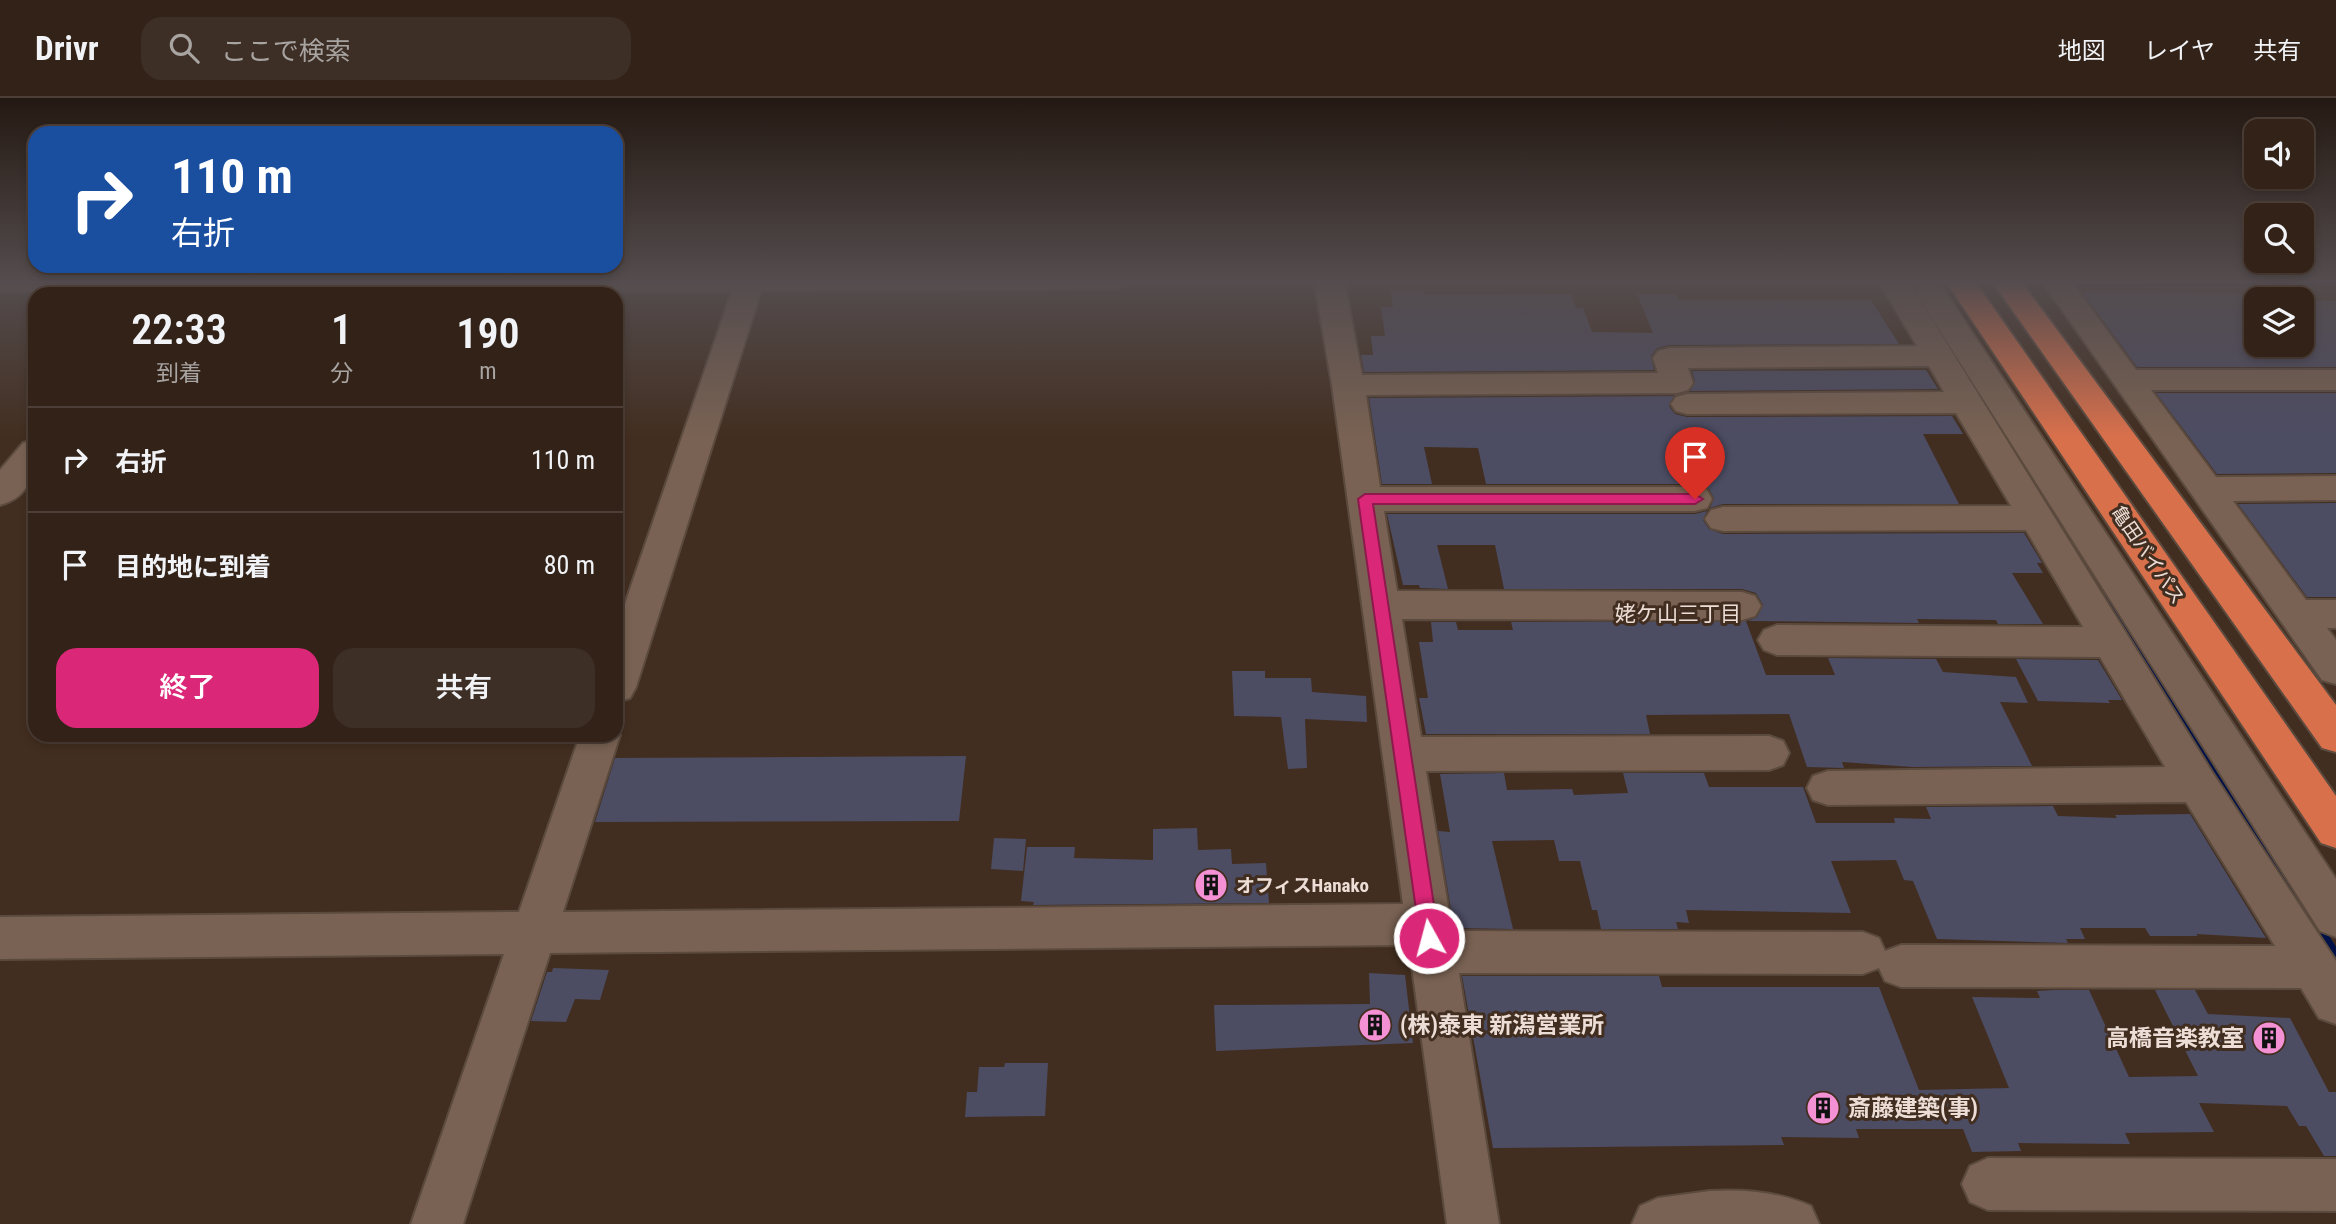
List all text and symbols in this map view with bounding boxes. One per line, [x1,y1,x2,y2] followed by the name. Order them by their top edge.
[141,17,631,80] search box
[35,29,99,68] text: Drivr
[165,29,203,67] icon: search
[221,36,351,66] text: ここで検索
[2058,37,2106,65] text: 地図
[2144,37,2215,65] text: レイヤ
[2253,37,2301,65] text: 共有
[2244,119,2314,357] map controls
[2244,119,2314,189] button: sound
[171,148,293,205] text: 110 m
[56,154,147,245] icon: right
[2244,203,2314,273] button: search
[171,214,235,252] text: 右折
[2244,287,2314,357] button: layers
[131,305,227,354] text: 22:33
[331,305,352,354] text: 1
[456,309,520,358] text: 190
[479,358,497,385] text: m
[156,360,202,387] text: 到着
[330,360,353,387] text: 分
[1665,427,1725,499] pin
[1676,438,1714,476] icon: arrive
[56,441,94,479] icon: right
[531,445,595,475] text: 110 m
[115,447,167,477] text: 右折
[2107,501,2189,609] street label: 亀田バイパス
[56,546,94,584] icon: arrive
[544,550,595,580] text: 80 m
[115,552,271,582] text: 目的地に到着
[1615,602,1741,626] district label: 姥ケ山三丁目
[56,648,319,728] button: 終了
[333,648,595,728] button: 共有
[1192,866,1230,904] building icon: オフィスHanako
[1236,874,1369,897] place label: オフィスHanako
[1392,901,1466,975] position arrow
[1356,1006,1394,1044] building icon: (株)泰東 新潟営業所
[1400,1012,1604,1039] place label: (株)泰東 新潟営業所
[2250,1019,2288,1057] building icon: 高橋音楽教室
[2106,1025,2244,1052] place label: 高橋音楽教室
[1804,1089,1842,1127] building icon: 斎藤建築(事)
[1848,1095,1978,1122] place label: 斎藤建築(事)

